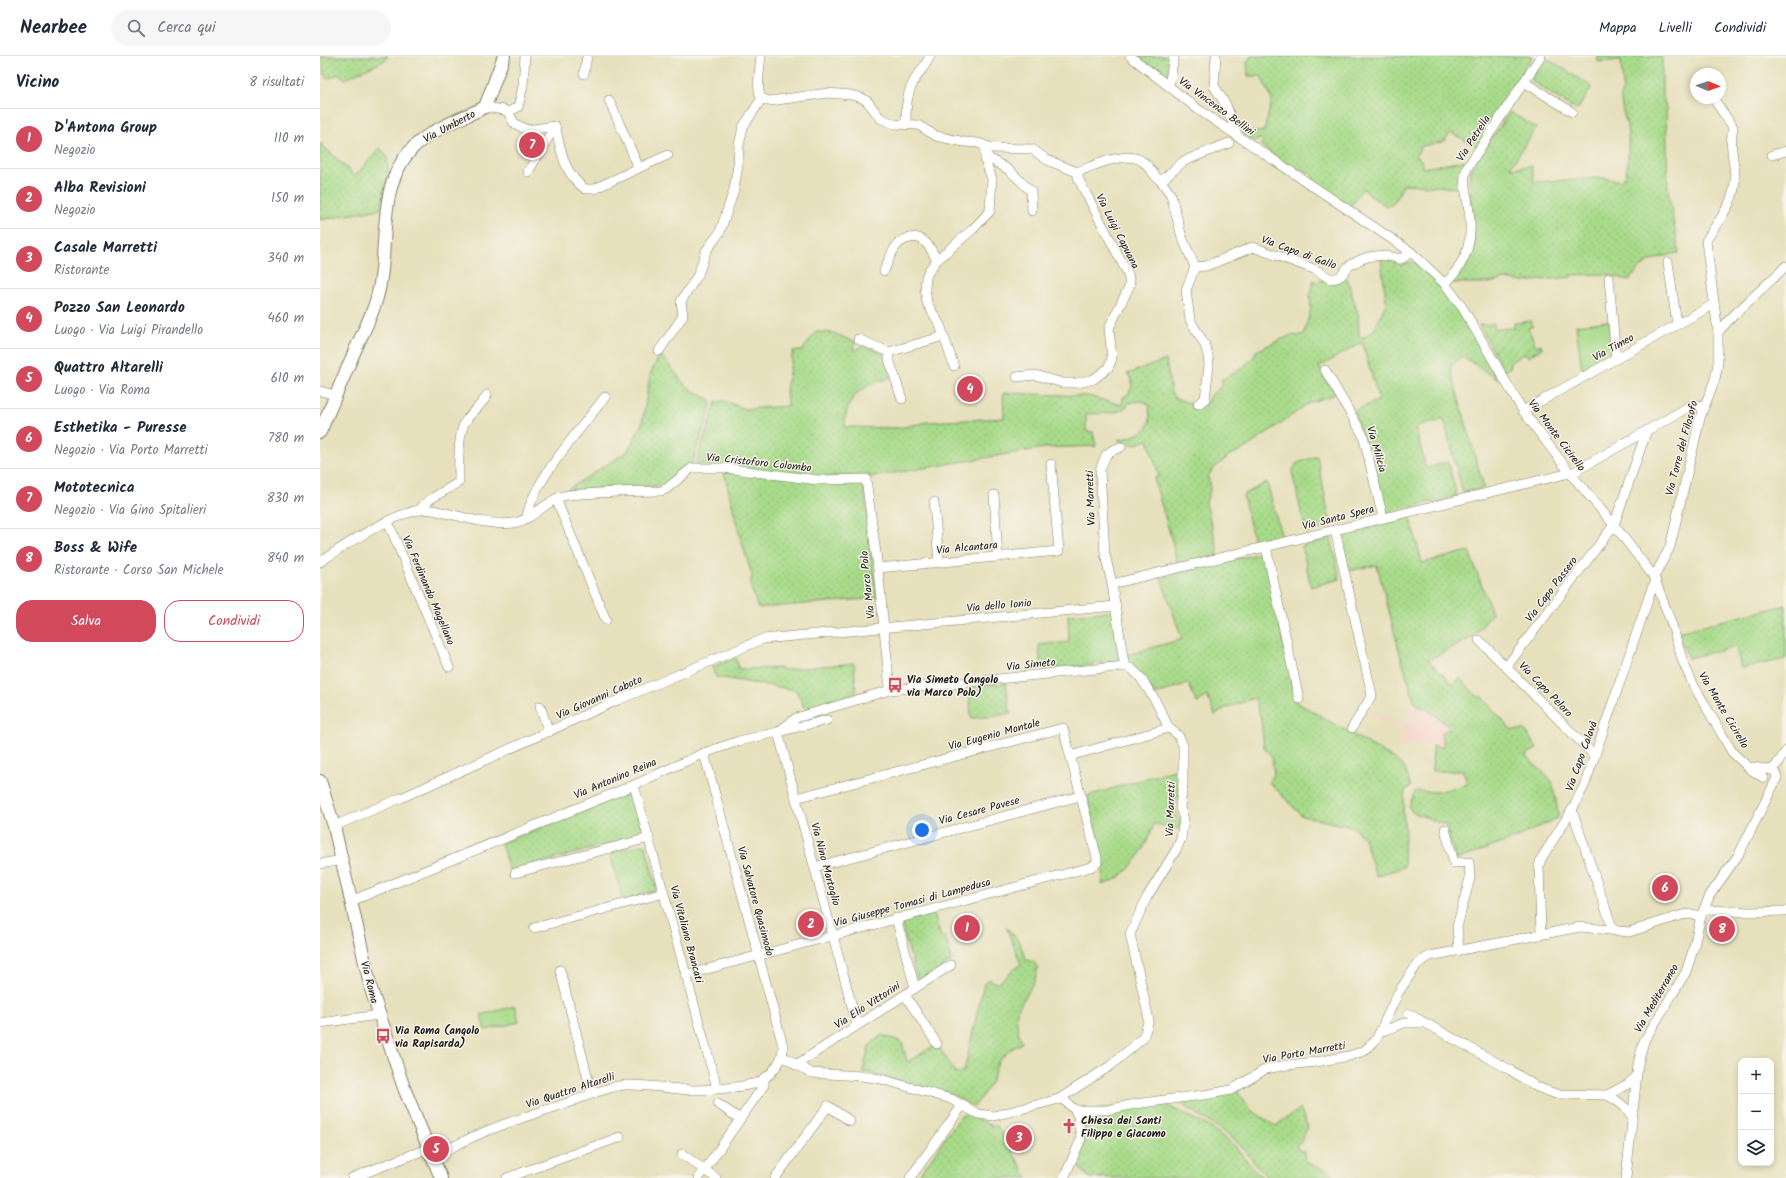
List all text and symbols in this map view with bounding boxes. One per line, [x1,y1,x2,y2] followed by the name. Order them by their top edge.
[111,10,391,46] search box
[20,13,87,43] text: Nearbee
[157,16,215,40] text: Cerca qui
[125,17,147,39] icon: search
[1599,17,1637,39] text: Mappa
[1659,17,1692,39] text: Livelli
[1714,17,1766,39] text: Condividi
[1690,68,1726,104] north arrow
[16,69,59,96] text: Vicino
[249,72,304,93] text: 8 risultati
[1174,73,1259,141] street label: Via Vincenzo Bellini
[420,106,479,148] street label: Via Umberto
[1452,112,1496,165] street label: Via Petrella
[54,116,157,140] text: D'Antona Group
[27,128,31,149] text: 1
[274,128,304,149] text: 110 m
[519,130,545,160] pin: 7
[54,140,95,161] text: Negozio
[54,176,146,200] text: Alba Revisioni
[25,188,33,209] text: 2
[271,188,304,209] text: 150 m
[1090,191,1144,272] street label: Via Luigi Capuana
[54,200,95,221] text: Negozio
[1258,231,1339,275] street label: Via Capo di Gallo
[54,236,157,260] text: Casale Marretti
[25,248,33,269] text: 3
[267,248,304,269] text: 340 m
[54,260,109,281] text: Ristorante
[54,296,185,320] text: Pozzo San Leonardo
[25,308,33,329] text: 4
[268,308,304,329] text: 460 m
[54,320,203,341] text: Luogo · Via Luigi Pirandello
[1589,329,1638,367] street label: Via Timeo
[54,356,163,380] text: Quattro Altarelli
[26,368,32,389] text: 5
[271,368,304,389] text: 610 m
[957,374,983,404] pin: 4
[54,380,150,401] text: Luogo · Via Roma
[1523,395,1590,476] street label: Via Monte Cicirello
[1661,399,1703,498] street label: Via Torre del Filosofo
[54,416,187,440] text: Esthetika - Puresse
[1361,424,1391,475] street label: Via Milicia
[25,428,33,449] text: 6
[268,428,304,449] text: 780 m
[54,440,208,461] text: Negozio · Via Porto Marretti
[705,449,812,477] street label: Via Cristoforo Colombo
[1081,470,1101,526] street label: Via Marretti
[54,476,134,500] text: Mototecnica
[26,488,32,509] text: 7
[267,488,304,509] text: 830 m
[54,500,206,521] text: Negozio · Via Gino Spitalieri
[1300,500,1376,536] street label: Via Santa Spera
[397,533,459,648] street label: Via Ferdinando Magellano
[54,536,137,560] text: Boss & Wife
[936,536,999,560] street label: Via Alcantara
[25,548,33,569] text: 8
[267,548,304,569] text: 840 m
[855,550,881,620] street label: Via Marco Polo
[1521,553,1583,626] street label: Via Capo Passero
[54,560,224,581] text: Ristorante · Corso San Michele
[966,594,1032,618] street label: Via dello Ionio
[16,600,156,642] button: Salva
[164,600,304,642] button: Condividi
[1006,653,1057,677] street label: Via Simeto
[1514,658,1577,722] street label: Via Capo Peloro
[1693,669,1753,752] street label: Via Monte Cicirello
[553,671,645,725] street label: Via Giovanni Caboto
[907,671,998,702] place label: Via Simeto (angolo via Marco Polo)
[886,676,904,694] bus stop icon: Via Simeto (angolo via Marco Polo)
[946,714,1042,756] street label: Via Eugenio Montale
[1561,719,1603,794] street label: Via Capo Calavà
[571,753,660,805] street label: Via Antonino Reina
[1161,781,1181,837] street label: Via Marretti
[937,792,1022,830] street label: Via Cesare Pavese
[912,820,932,840] your location
[805,821,845,908] street label: Via Nino Martoglio
[732,844,778,958] street label: Via Salvatore Quasimodo
[832,873,993,933] street label: Via Giuseppe Tomasi di Lampedusa
[1652,873,1678,903] pin: 6
[664,884,708,985] street label: Via Vitaliano Brancati
[798,909,824,939] pin: 2
[954,913,980,943] pin: 1
[1709,914,1735,944] pin: 8
[355,959,383,1005] street label: Via Roma
[1630,961,1684,1036] street label: Via Mediterraneo
[831,977,905,1034] street label: Via Elio Vittorini
[395,1022,479,1053] place label: Via Roma (angolo via Rapisarda)
[374,1027,392,1045] bus stop icon: Via Roma (angolo via Rapisarda)
[1261,1037,1347,1069] street label: Via Porto Marretti
[1738,1058,1774,1166] map controls
[1738,1058,1774,1094] button: +
[524,1068,617,1114] street label: Via Quattro Altarelli
[1738,1094,1774,1130] button: −
[1081,1112,1166,1143] place label: Chiesa dei Santi Filippo e Giacomo
[1060,1117,1078,1135] church icon: Chiesa dei Santi Filippo e Giacomo
[1006,1123,1032,1153] pin: 3
[1738,1130,1774,1166] button: layers
[423,1134,449,1164] pin: 5

